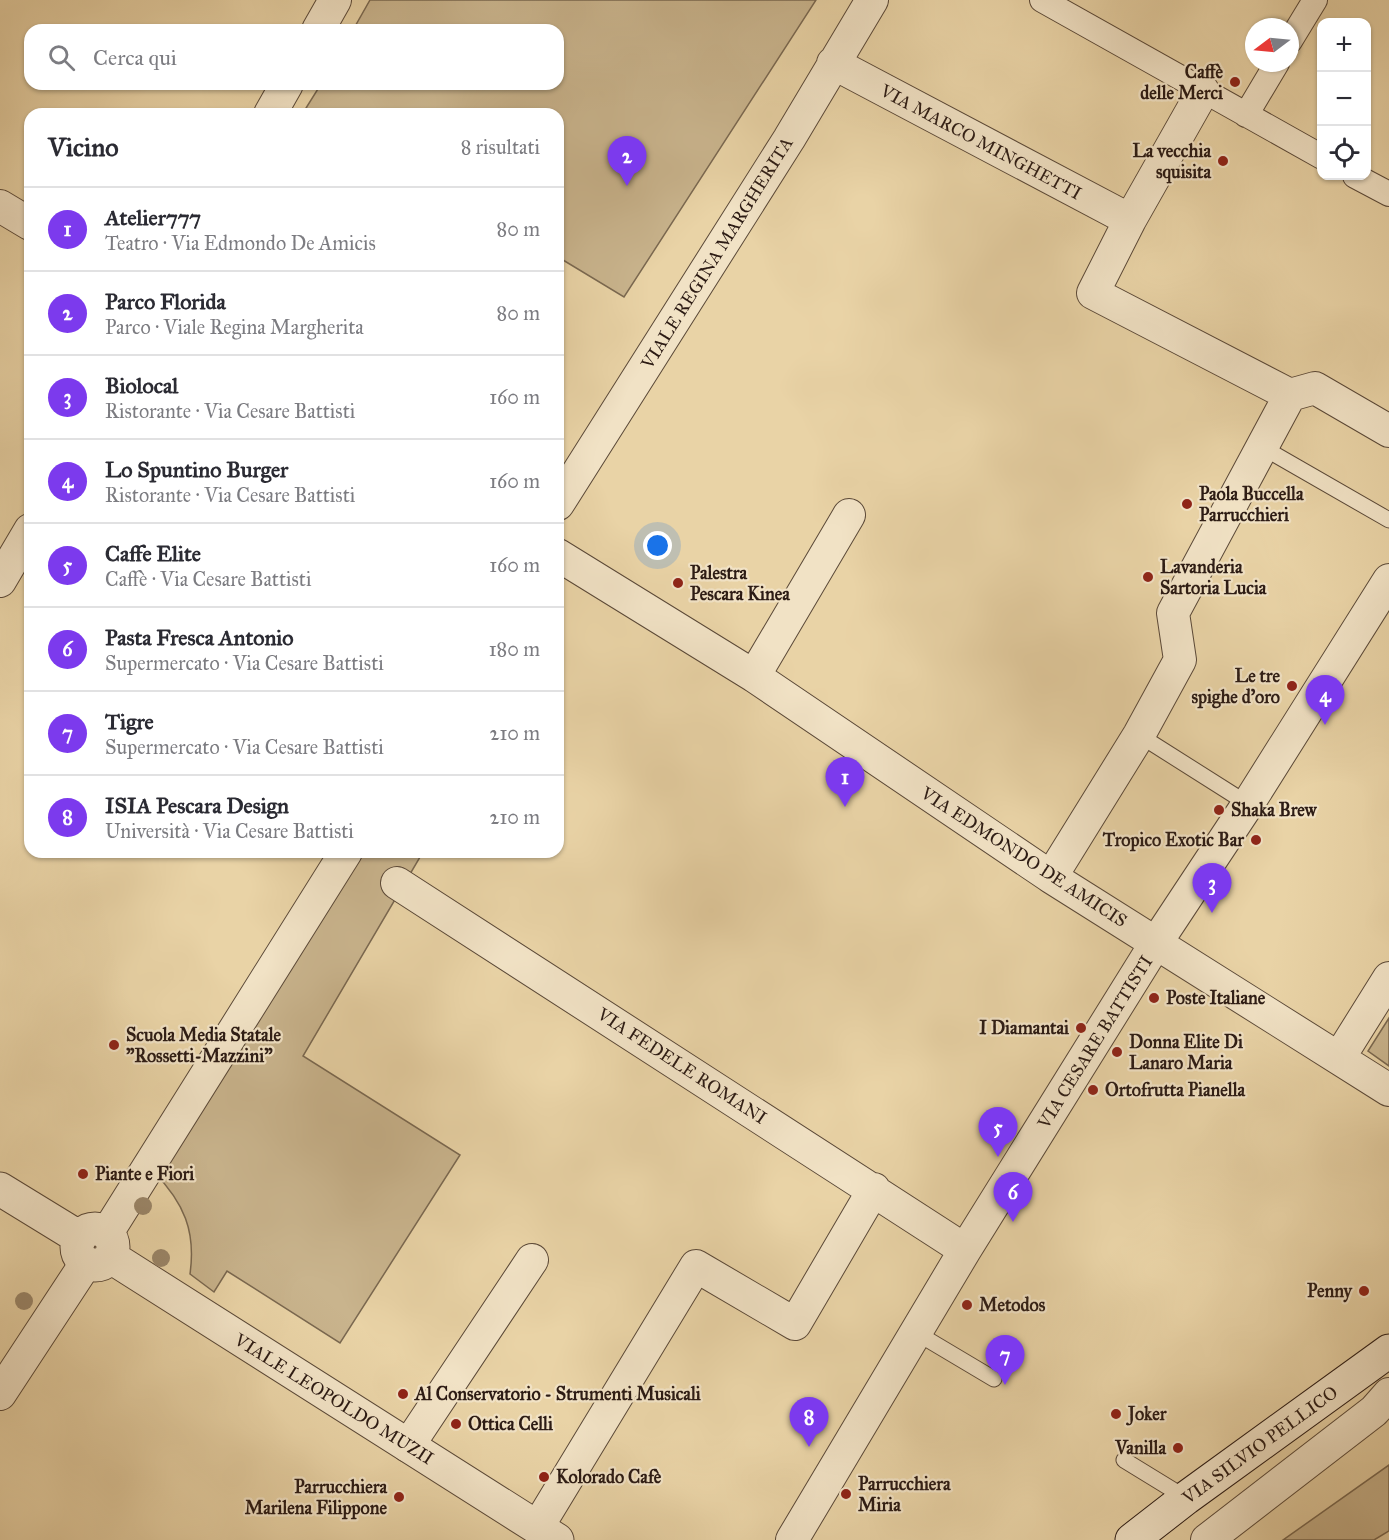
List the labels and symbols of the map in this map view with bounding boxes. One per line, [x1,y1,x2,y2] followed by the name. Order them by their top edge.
[1245,18,1299,72] north arrow
[1140,61,1224,104] place label: Caffè delle Merci
[1228,75,1242,89] marker: Caffè delle Merci
[876,79,1086,205] street label: VIA MARCO MINGHETTI
[636,133,798,374] street label: VIALE REGINA MARGHERITA
[608,136,646,186] pin: 2
[1133,140,1211,184] place label: La vecchia squisita
[1216,154,1230,168] marker: La vecchia squisita
[1199,483,1304,526] place label: Paola Buccella Parrucchieri
[1180,497,1194,511] marker: Paola Buccella Parrucchieri
[643,531,672,560] your location
[1160,556,1267,599] place label: Lavanderia Sartoria Lucia
[690,562,790,605] place label: Palestra Pescara Kinea
[1141,570,1155,584] marker: Lavanderia Sartoria Lucia
[671,576,685,590] marker: Palestra Pescara Kinea
[1191,665,1280,709] place label: Le tre spighe d'oro
[1306,676,1344,725] pin: 4
[1285,679,1299,693] marker: Le tre spighe d'oro
[826,758,864,807] pin: 1
[916,782,1131,932] street label: VIA EDMONDO DE AMICIS
[1231,799,1318,821] place label: Shaka Brew
[1212,803,1226,817] marker: Shaka Brew
[1102,829,1245,852] place label: Tropico Exotic Bar
[1249,833,1263,847] marker: Tropico Exotic Bar
[1192,864,1232,913] pin: 3
[1032,951,1157,1133] street label: VIA CESARE BATTISTI
[1166,987,1266,1009] place label: Poste Italiane
[1147,991,1161,1005] marker: Poste Italiane
[592,1003,771,1129] street label: VIA FEDELE ROMANI
[979,1017,1070,1039] place label: I Diamantai
[1074,1021,1088,1035] marker: I Diamantai
[126,1024,281,1067] place label: Scuola Media Statale "Rossetti-Mazzini"
[1129,1031,1244,1074] place label: Donna Elite Di Lanaro Maria
[107,1038,121,1052] marker: Scuola Media Statale "Rossetti-Mazzini"
[1110,1045,1124,1059] marker: Donna Elite Di Lanaro Maria
[1105,1079,1246,1101] place label: Ortofrutta Pianella
[1086,1083,1100,1097] marker: Ortofrutta Pianella
[978,1108,1018,1157] pin: 5
[95,1163,195,1185] place label: Piante e Fiori
[76,1167,90,1181] marker: Piante e Fiori
[994,1172,1032,1222] pin: 6
[1307,1280,1354,1303] place label: Penny
[1357,1284,1371,1298] marker: Penny
[979,1294,1046,1316] place label: Metodos
[960,1298,974,1312] marker: Metodos
[230,1328,438,1470] street label: VIALE LEOPOLDO MUZII
[986,1336,1024,1385] pin: 7
[1177,1381,1342,1509] street label: VIA SILVIO PELLICO
[414,1383,702,1405] place label: Al Conservatorio - Strumenti Musicali
[396,1387,410,1401] marker: Al Conservatorio - Strumenti Musicali
[790,1398,828,1447] pin: 8
[1126,1403,1168,1426] place label: Joker
[1109,1407,1123,1421] marker: Joker
[468,1413,554,1435] place label: Ottica Celli
[449,1417,463,1431] marker: Ottica Celli
[1114,1437,1166,1459] place label: Vanilla
[1171,1441,1185,1455] marker: Vanilla
[556,1466,662,1488] place label: Kolorado Cafè
[537,1470,551,1484] marker: Kolorado Cafè
[858,1473,951,1516] place label: Parrucchiera Miria
[245,1476,388,1520] place label: Parrucchiera Marilena Filippone
[839,1487,853,1501] marker: Parrucchiera Miria
[392,1490,406,1504] marker: Parrucchiera Marilena Filippone

